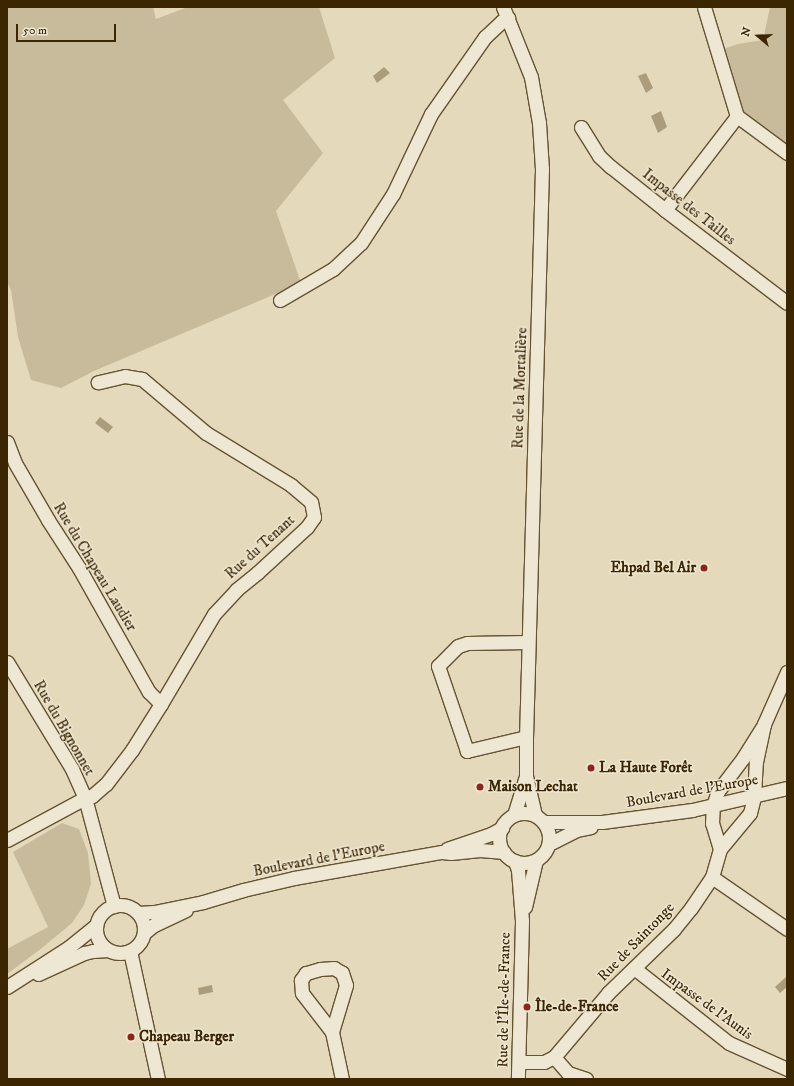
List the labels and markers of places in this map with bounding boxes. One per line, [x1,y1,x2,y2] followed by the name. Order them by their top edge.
[610,559,696,577] place label: Ehpad Bel Air
[699,563,709,573] marker: Ehpad Bel Air
[599,759,692,777] place label: La Haute Forêt
[586,763,596,773] marker: La Haute Forêt
[488,778,578,796] place label: Maison Lechat
[475,782,485,792] marker: Maison Lechat
[535,998,619,1016] place label: Île-de-France
[522,1002,532,1012] marker: Île-de-France
[139,1028,234,1046] place label: Chapeau Berger
[126,1032,136,1042] marker: Chapeau Berger

